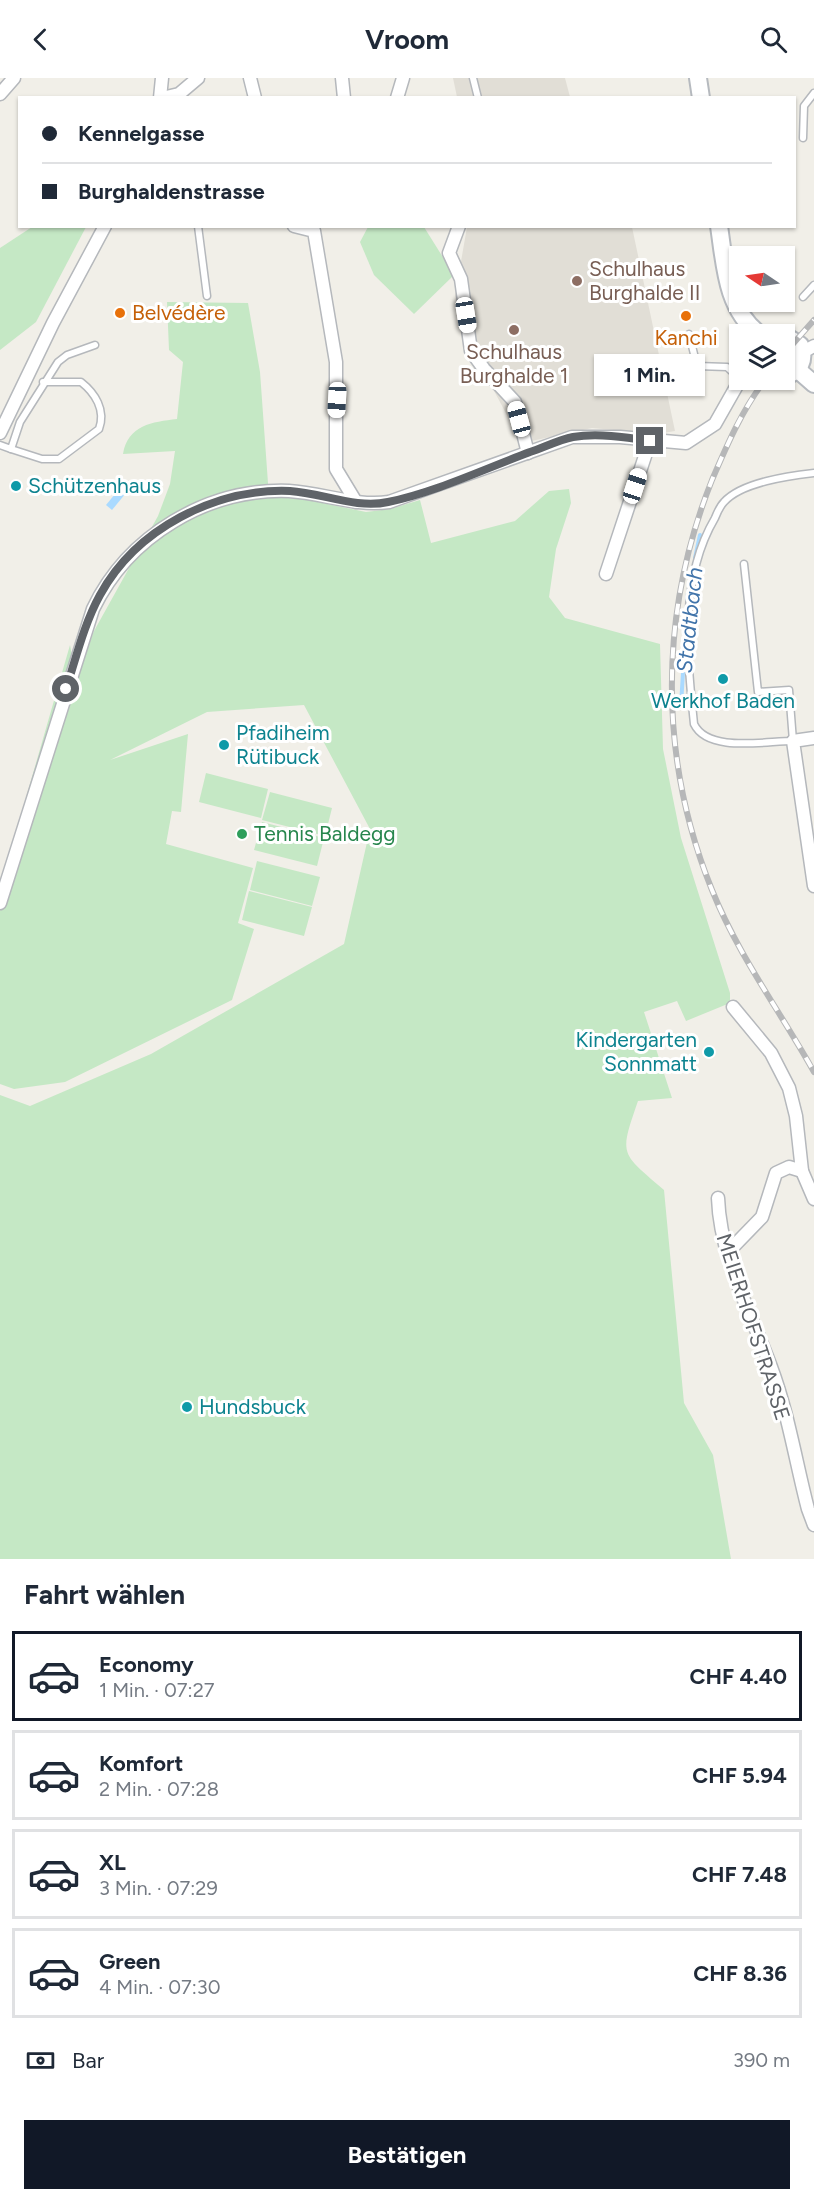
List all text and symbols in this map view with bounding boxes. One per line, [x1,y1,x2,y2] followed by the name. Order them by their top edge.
[24,23,57,56] icon: back
[365,23,449,56] text: Vroom
[757,23,790,56] icon: search
[78,120,204,147] text: Kennelgasse
[78,178,265,205] text: Burghaldenstrasse
[729,246,795,312] north arrow
[729,246,795,390] map controls
[589,256,700,305] place label: Schulhaus Burghalde II
[570,274,584,288] marker: Schulhaus Burghalde II
[454,296,478,334] car
[132,300,225,325] place label: Belvédère
[113,306,127,320] marker: Belvédère
[679,309,693,323] marker: Kanchi
[507,323,521,337] marker: Schulhaus Burghalde 1
[729,324,795,390] button: layers
[654,325,718,350] place label: Kanchi
[460,339,568,388] place label: Schulhaus Burghalde 1
[594,354,706,396] callout: 1 Min.
[624,363,675,387] text: 1 Min.
[327,382,347,418] car
[506,399,532,439] car
[636,427,663,454] route end
[621,466,649,506] car
[28,473,161,498] place label: Schützenhaus
[9,479,23,493] marker: Schützenhaus
[671,566,708,674] water label: Stadtbach
[716,672,730,686] marker: Werkhof Baden
[52,675,79,702] route start
[651,688,795,713] place label: Werkhof Baden
[236,720,330,769] place label: Pfadiheim Rütibuck
[217,738,231,752] marker: Pfadiheim Rütibuck
[254,821,396,846] place label: Tennis Baldegg
[235,827,249,841] marker: Tennis Baldegg
[576,1027,697,1076] place label: Kindergarten Sonnmatt
[702,1045,716,1059] marker: Kindergarten Sonnmatt
[711,1230,796,1423] street label: MEIERHOFSTRASSE
[199,1394,307,1419] place label: Hundsbuck
[180,1400,194,1414] marker: Hundsbuck
[24,1578,185,1611] text: Fahrt wählen
[27,1649,81,1703] icon: car
[99,1651,194,1678] text: Economy
[690,1663,787,1690] text: CHF 4.40
[99,1678,215,1702] text: 1 Min. · 07:27
[27,1748,81,1802] icon: car
[99,1750,183,1777] text: Komfort
[692,1762,787,1789] text: CHF 5.94
[99,1777,219,1801] text: 2 Min. · 07:28
[27,1847,81,1901] icon: car
[99,1849,126,1876] text: XL
[692,1861,787,1888] text: CHF 7.48
[99,1876,218,1900] text: 3 Min. · 07:29
[27,1946,81,2000] icon: car
[99,1948,161,1975] text: Green
[693,1960,787,1987] text: CHF 8.36
[99,1975,221,1999] text: 4 Min. · 07:30
[24,2044,57,2077] icon: cash
[72,2047,104,2074] text: Bar
[733,2048,790,2072] text: 390 m
[24,2120,790,2189] button: Bestätigen

